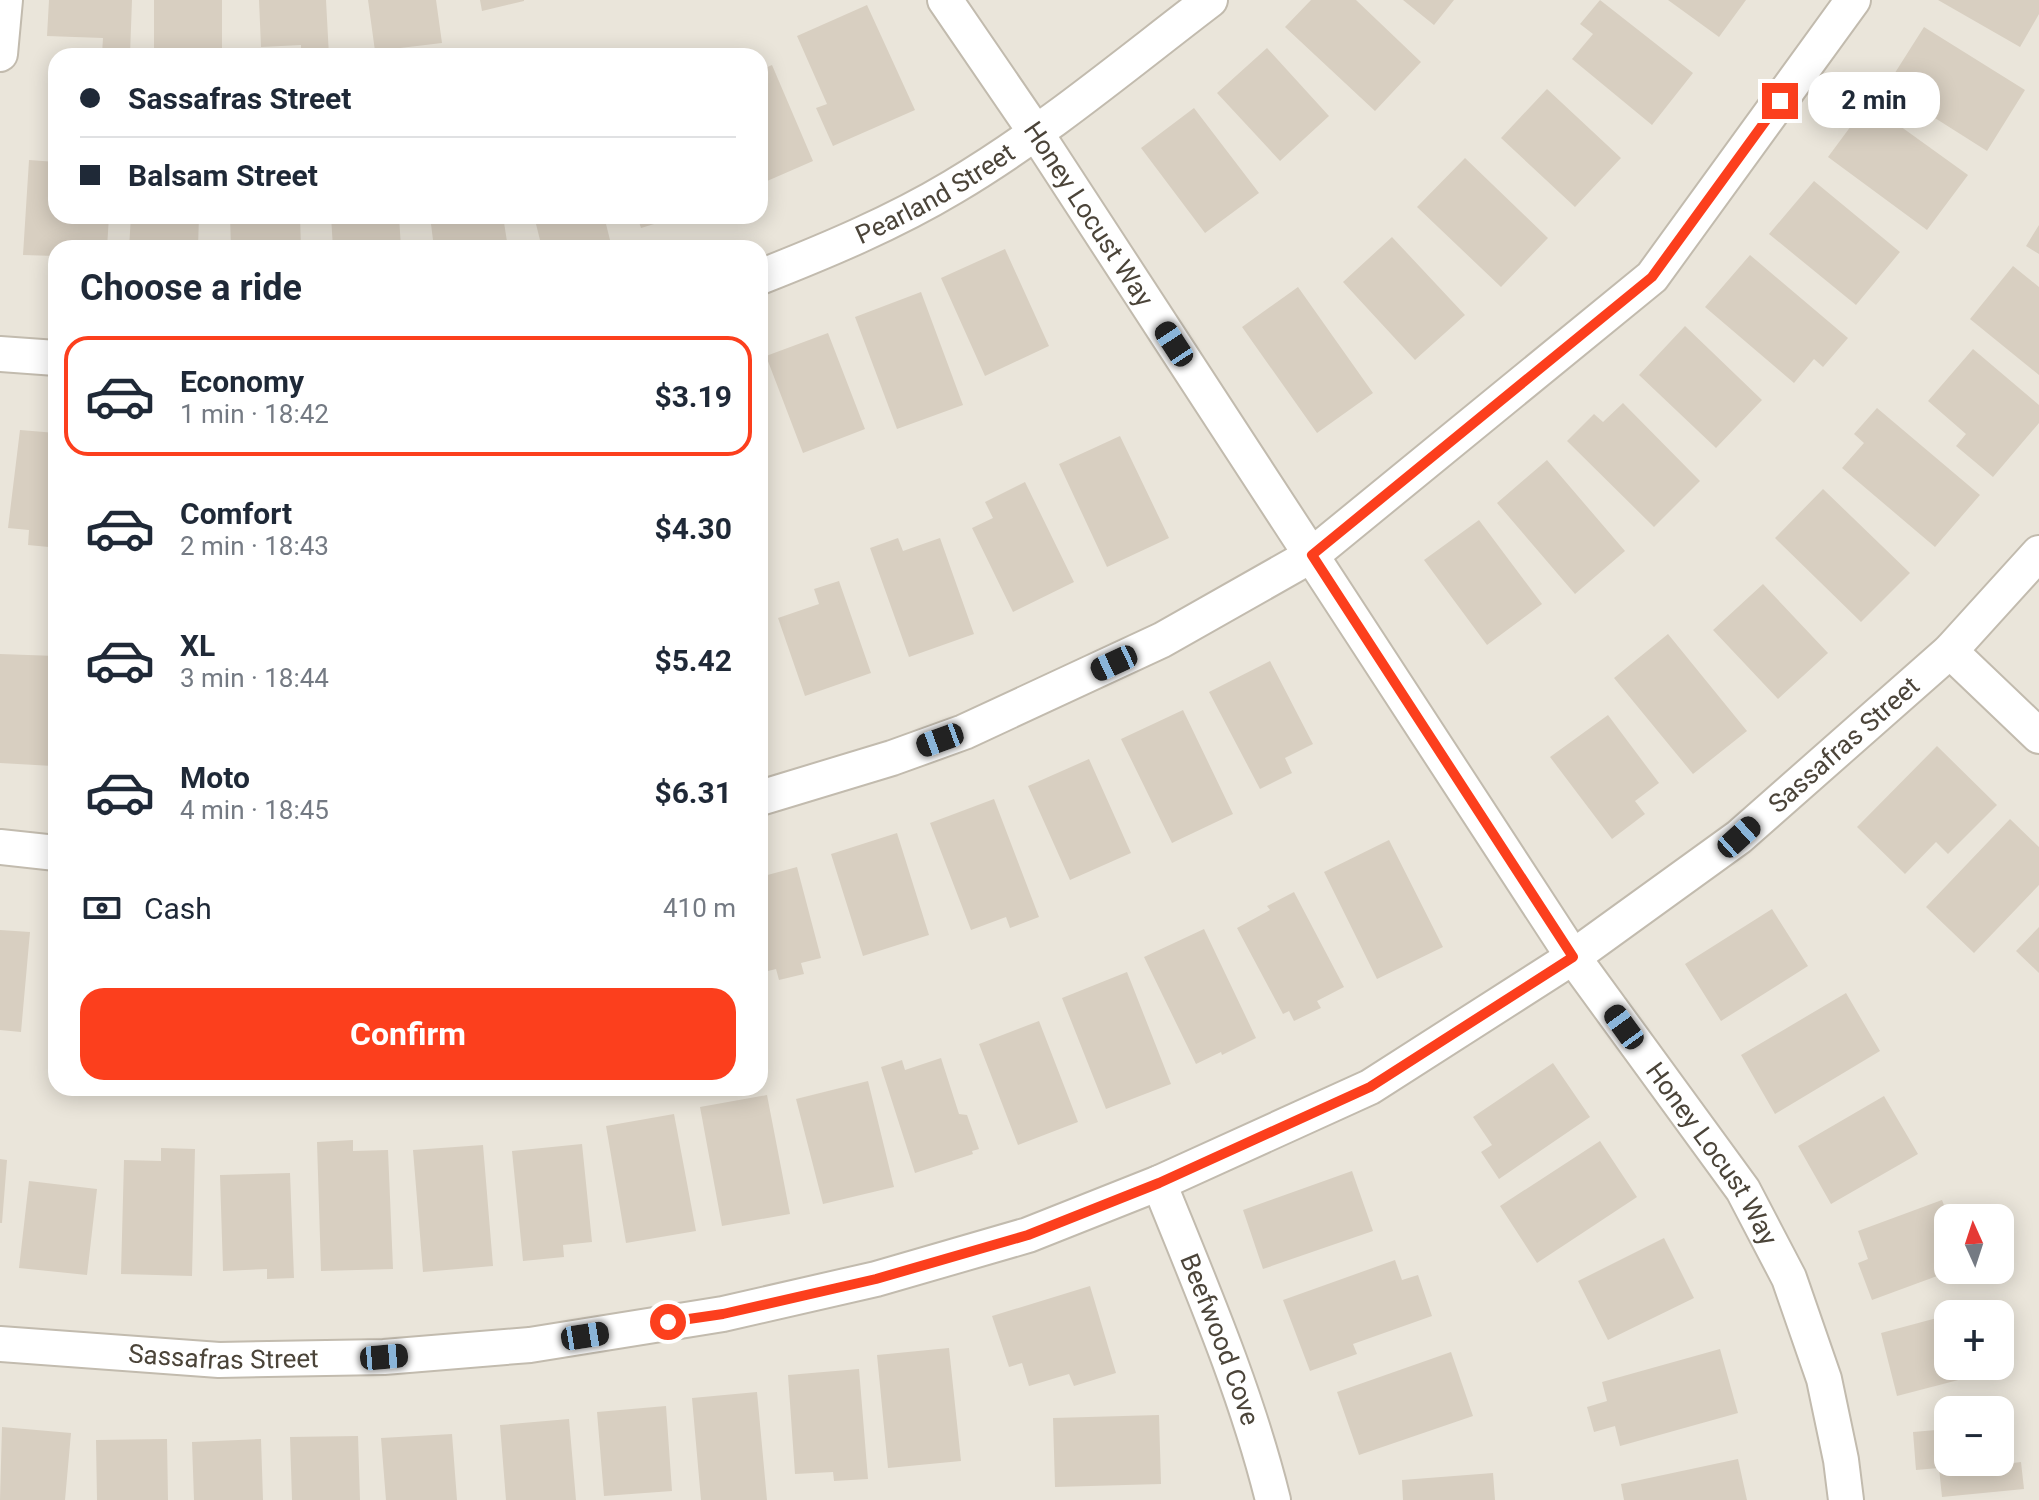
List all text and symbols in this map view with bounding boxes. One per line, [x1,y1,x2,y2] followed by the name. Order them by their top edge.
[1808,73,1940,129] callout: 2 min
[128,81,351,116] text: Sassafras Street
[1762,83,1798,119] route end
[1841,85,1907,115] text: 2 min
[1018,116,1160,312] street label: Honey Locust Way
[851,137,1020,250] street label: Pearland Street
[128,158,318,193] text: Balsam Street
[80,267,302,309] text: Choose a ride
[1151,317,1197,371] car
[84,360,156,432] icon: car
[180,364,304,399] text: Economy
[654,379,732,414] text: $3.19
[180,399,329,429] text: 1 min · 18:42
[84,492,156,564] icon: car
[180,496,292,531] text: Comfort
[654,511,732,546] text: $4.30
[180,531,329,561] text: 2 min · 18:43
[84,624,156,696] icon: car
[180,628,215,663] text: XL
[1087,642,1141,684] car
[654,643,732,678] text: $5.42
[180,663,329,693] text: 3 min · 18:44
[1762,670,1925,819] street label: Sassafras Street
[913,721,967,759] car
[84,756,156,828] icon: car
[180,760,250,795] text: Moto
[654,775,732,810] text: $6.31
[180,795,329,825] text: 4 min · 18:45
[1713,812,1765,862] car
[80,886,124,930] icon: cash
[144,891,212,926] text: Cash
[663,893,736,923] text: 410 m
[80,988,736,1080] button: Confirm
[1600,1001,1648,1053] car
[1640,1057,1784,1250] street label: Honey Locust Way
[1934,1204,2014,1284] north arrow
[1934,1204,2014,1476] map controls
[1174,1249,1266,1429] street label: Beefwood Cove
[1934,1300,2014,1380] button: +
[650,1304,686,1340] route start
[559,1320,611,1352] car
[127,1338,319,1375] street label: Sassafras Street
[359,1343,409,1371] car
[1934,1396,2014,1476] button: −

